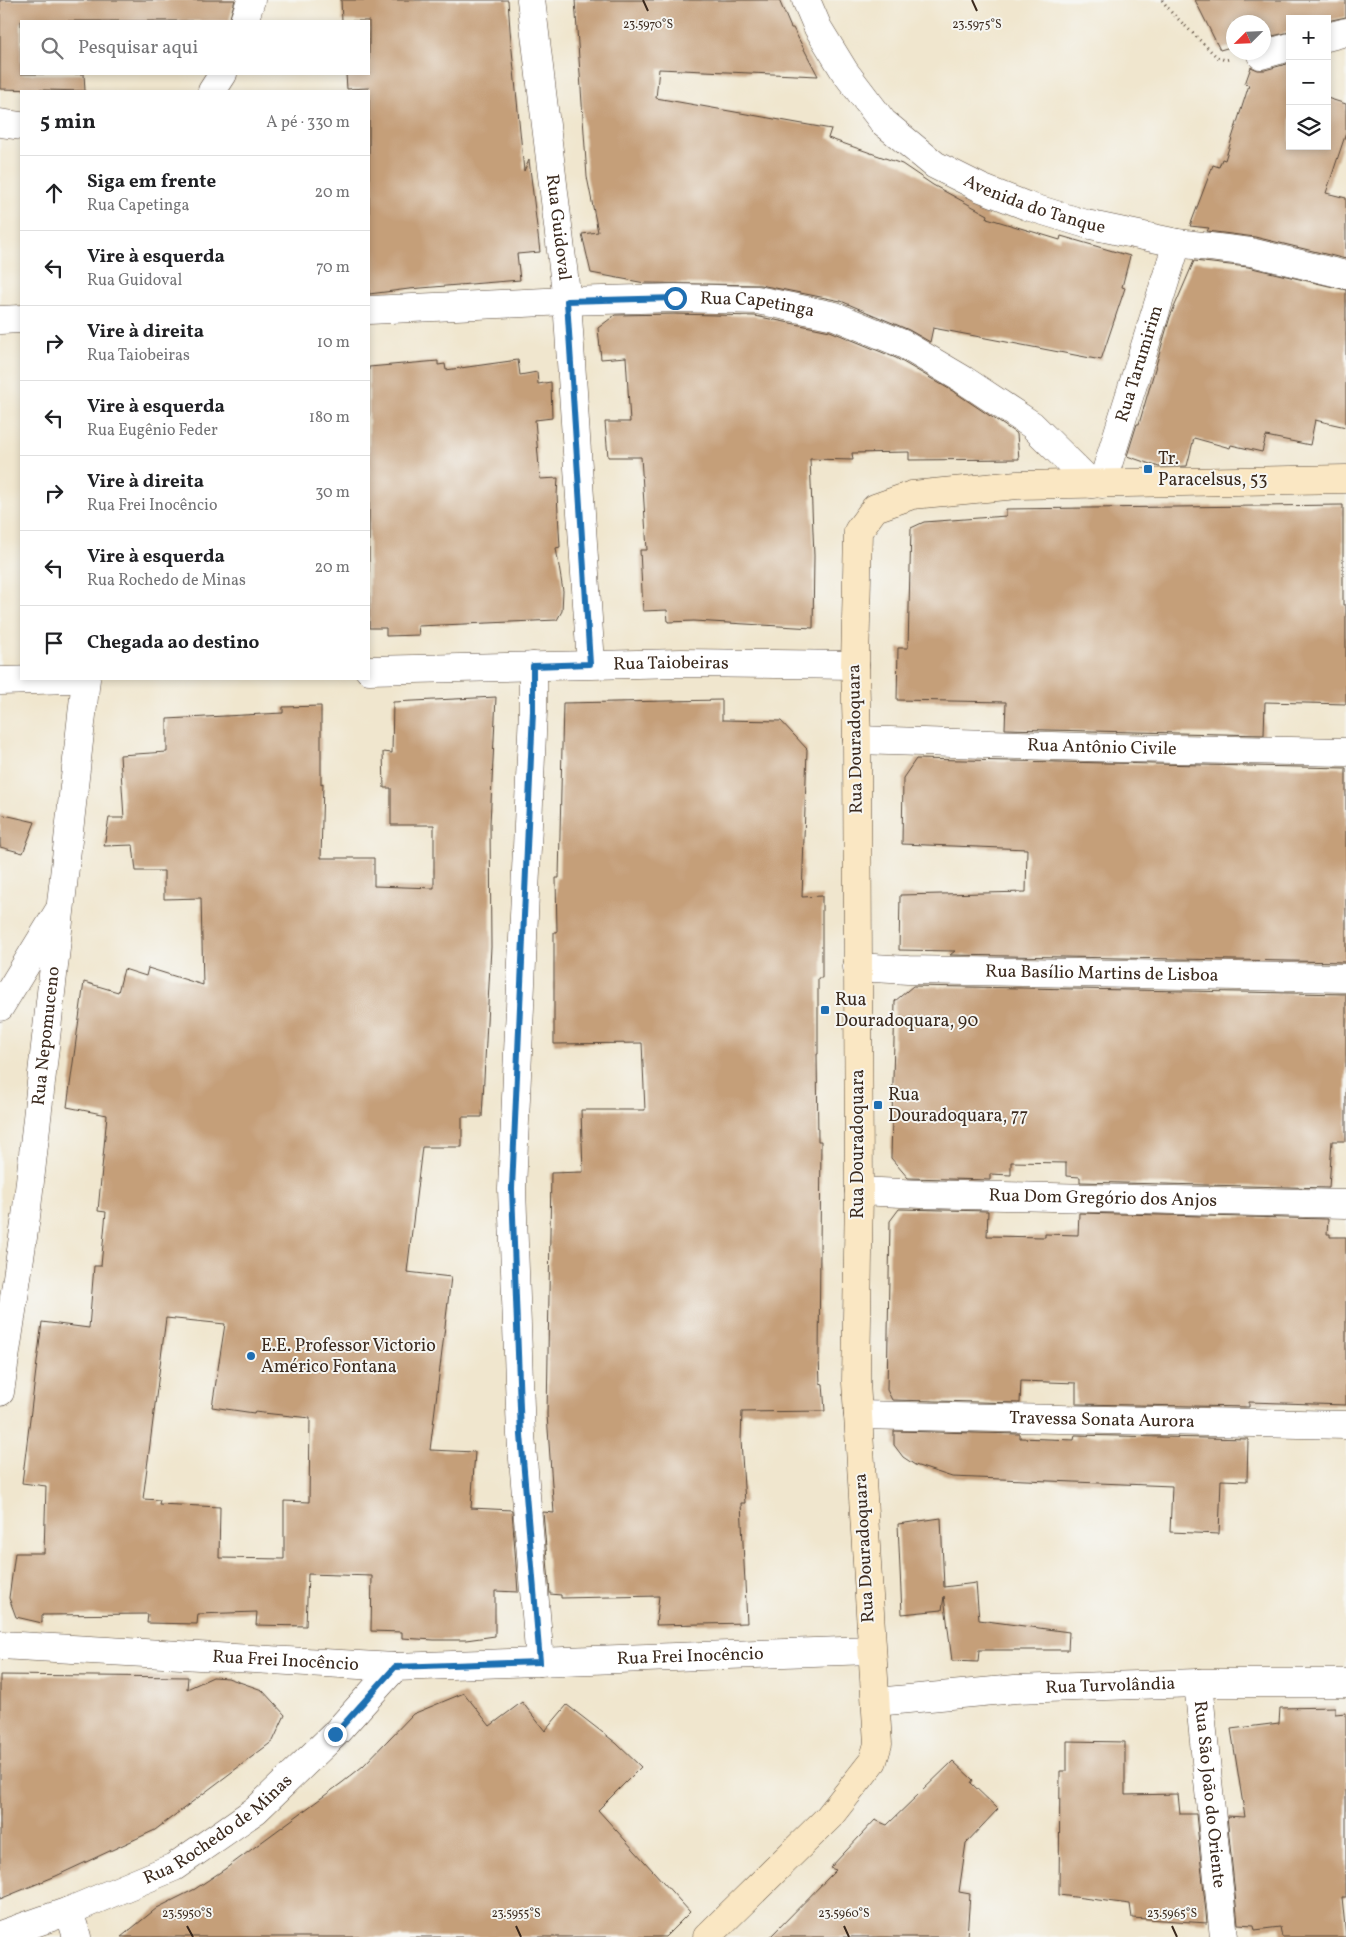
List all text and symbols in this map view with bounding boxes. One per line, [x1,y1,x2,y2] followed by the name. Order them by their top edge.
[1226,15,1271,60] north arrow
[1286,15,1331,150] map controls
[1286,15,1331,60] button: +
[623,17,673,33] text: 23.5970°S
[952,17,1002,33] text: 23.5975°S
[20,20,370,75] search box
[38,34,66,62] icon: search
[78,35,198,61] text: Pesquisar aqui
[1286,60,1331,105] button: −
[1286,105,1331,150] button: layers
[40,108,96,137] text: 5 min
[266,112,350,134] text: A pé · 330 m
[87,169,216,195] text: Siga em frente
[959,169,1108,240] street label: Avenida do Tanque
[539,173,577,282] street label: Rua Guidoval
[40,179,68,207] icon: ahead
[315,182,350,204] text: 20 m
[87,195,189,217] text: Rua Capetinga
[87,244,225,270] text: Vire à esquerda
[40,254,68,282] icon: left
[316,257,350,279] text: 70 m
[87,270,182,292] text: Rua Guidoval
[700,286,817,324] street label: Rua Capetinga
[664,287,687,310] route start
[1110,302,1169,425] street label: Rua Tarumirim
[87,319,204,345] text: Vire à direita
[40,329,68,357] icon: right
[317,332,350,354] text: 10 m
[87,345,190,367] text: Rua Taiobeiras
[87,394,225,420] text: Vire à esquerda
[40,404,68,432] icon: left
[309,407,350,429] text: 180 m
[87,420,218,442] text: Rua Eugênio Feder
[1158,447,1268,493] place label: Tr. Paracelsus, 53
[1142,463,1154,475] marker: Tr. Paracelsus, 53
[87,469,204,495] text: Vire à direita
[40,479,68,507] icon: right
[315,482,350,504] text: 30 m
[87,495,217,517] text: Rua Frei Inocêncio
[87,544,225,570] text: Vire à esquerda
[40,554,68,582] icon: left
[315,557,350,579] text: 20 m
[87,570,246,592] text: Rua Rochedo de Minas
[40,629,68,657] icon: arrive
[87,630,259,656] text: Chegada ao destino
[613,650,729,677] street label: Rua Taiobeiras
[842,664,870,814] street label: Rua Douradoquara
[1027,733,1177,762] street label: Rua Antônio Civile
[985,959,1219,988] street label: Rua Basílio Martins de Lisboa
[26,965,66,1107] street label: Rua Nepomuceno
[835,988,979,1034] place label: Rua Douradoquara, 90
[819,1004,831,1016] marker: Rua Douradoquara, 90
[846,1069,871,1219] street label: Rua Douradoquara
[888,1083,1028,1129] place label: Rua Douradoquara, 77
[872,1099,884,1111] marker: Rua Douradoquara, 77
[988,1183,1217,1213] street label: Rua Dom Gregório dos Anjos
[261,1334,436,1380] place label: E.E. Professor Victorio Américo Fontana
[245,1350,257,1362] marker: E.E. Professor Victorio Américo Fontana
[1009,1406,1195,1434] street label: Travessa Sonata Aurora
[849,1473,881,1623] street label: Rua Douradoquara
[616,1641,764,1672] street label: Rua Frei Inocêncio
[212,1644,360,1677] street label: Rua Frei Inocêncio
[1045,1671,1176,1701] street label: Rua Turvolândia
[1187,1699,1231,1889] street label: Rua São João do Oriente
[324,1723,347,1746] route end
[139,1769,298,1891] street label: Rua Rochedo de Minas
[162,1906,212,1922] text: 23.5950°S
[491,1906,541,1922] text: 23.5955°S
[818,1906,870,1922] text: 23.5960°S
[1147,1906,1197,1922] text: 23.5965°S

